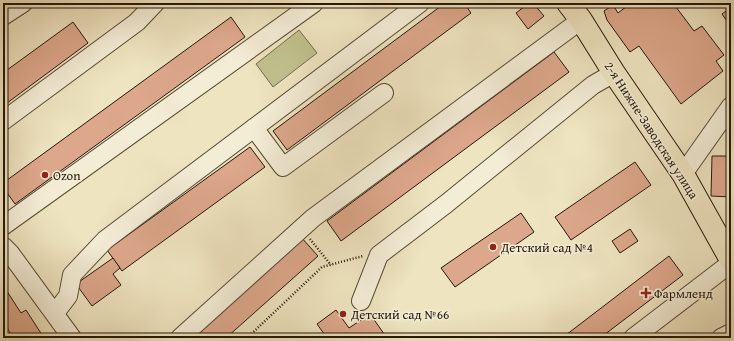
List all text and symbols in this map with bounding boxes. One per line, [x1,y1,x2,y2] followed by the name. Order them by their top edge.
[600,58,704,203] street label: 2-я Нижне-Заводская улица
[53,166,81,185] place label: Ozon
[40,170,50,180] marker: Ozon
[500,238,593,257] place label: Детский сад №4
[488,242,498,252] marker: Детский сад №4
[654,284,713,303] place label: Фармленд
[641,288,651,298] marker: Фармленд
[350,305,449,324] place label: Детский сад №66
[338,309,348,319] marker: Детский сад №66

